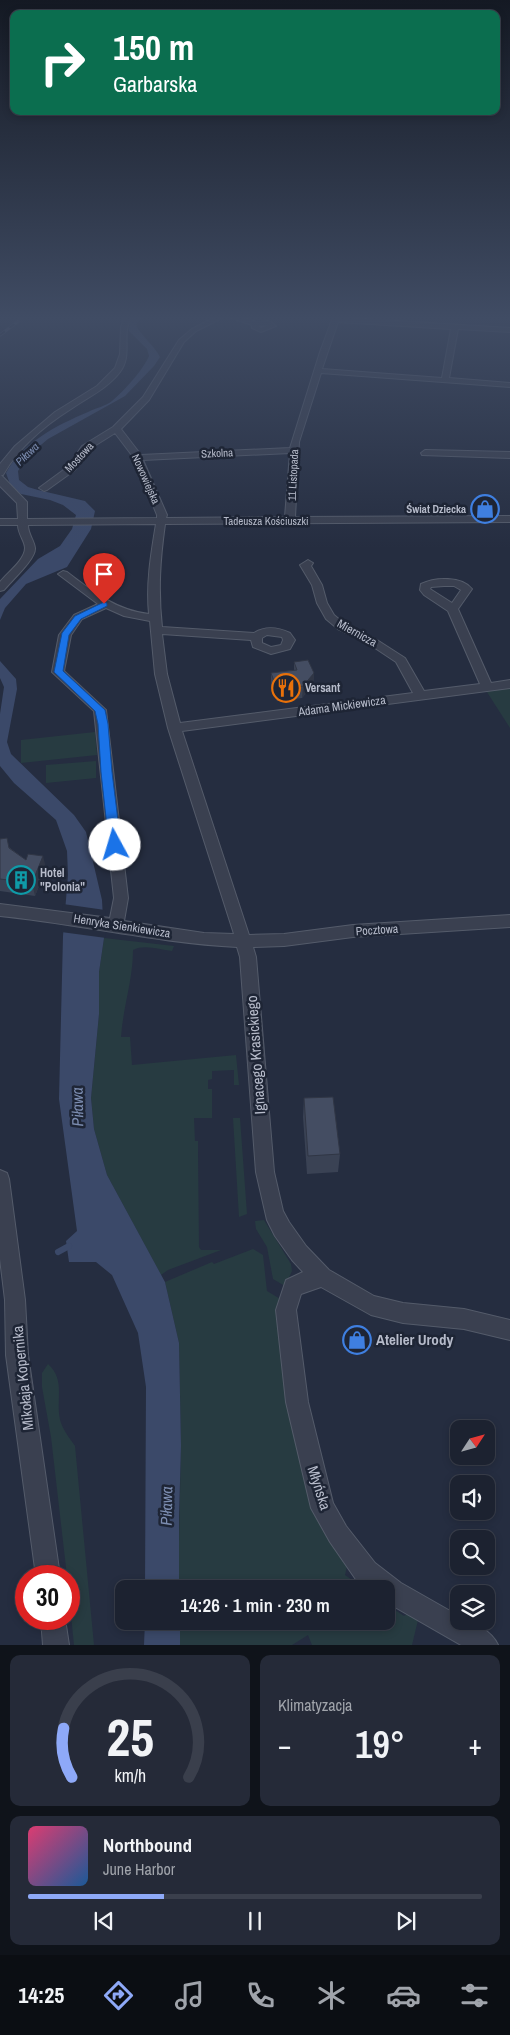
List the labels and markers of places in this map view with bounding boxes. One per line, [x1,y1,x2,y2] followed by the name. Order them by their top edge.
[470,494,500,524] shop icon: Świat Dziecka
[406,502,466,516] place label: Świat Dziecka
[83,553,125,604] pin
[271,673,301,703] restaurant icon: Versant
[305,680,341,696] place label: Versant
[6,865,36,895] building icon: Hotel "Polonia"
[40,865,85,895] place label: Hotel "Polonia"
[342,1325,372,1355] shop icon: Atelier Urody
[376,1329,453,1350] place label: Atelier Urody

